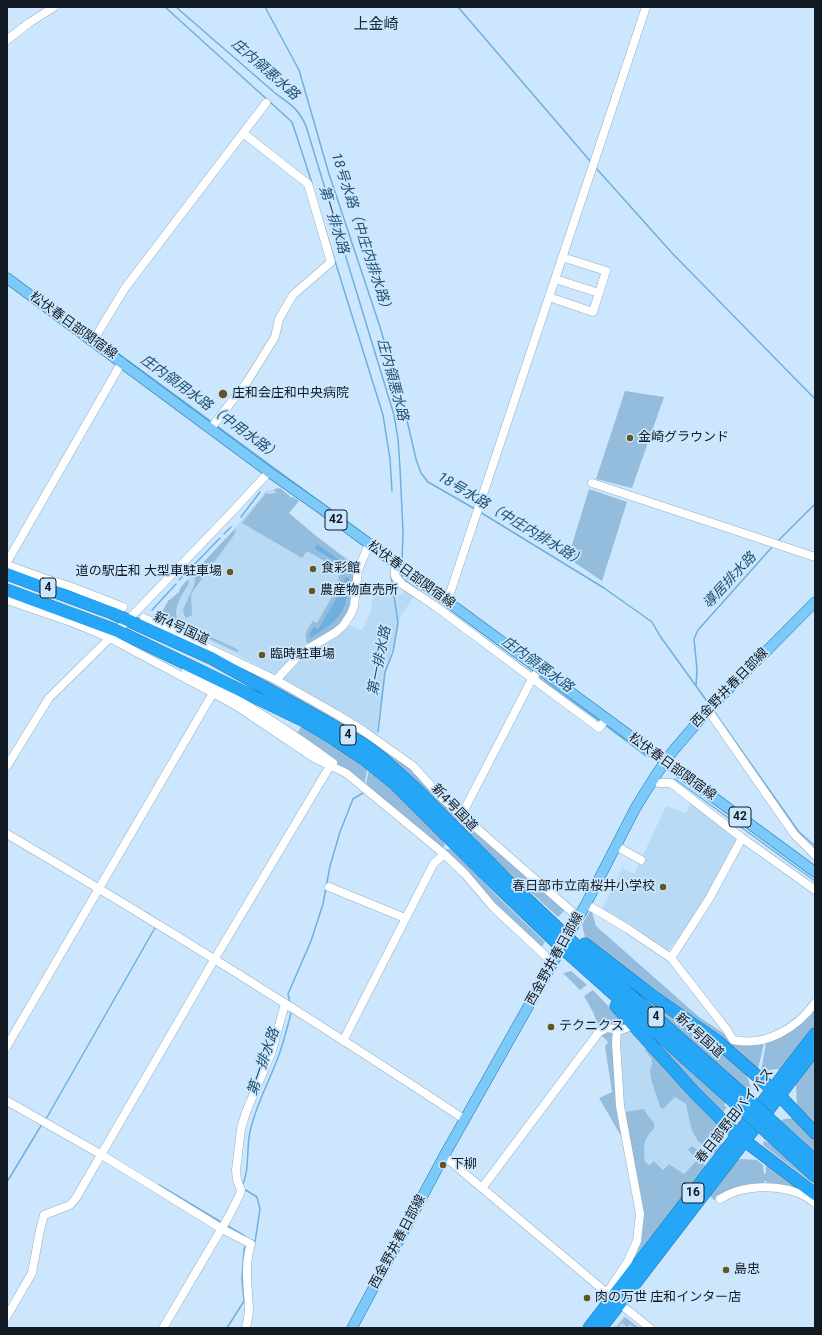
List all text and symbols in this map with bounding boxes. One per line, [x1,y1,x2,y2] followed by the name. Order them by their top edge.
[354,16,398,34] district label: 上金崎
[228,36,302,104] water label: 庄内領悪水路
[327,151,395,317] water label: 18号水路（中庄内排水路）
[315,184,351,256] water label: 第一排水路
[26,289,120,363] street label: 松伏春日部関宿線
[373,337,411,423] water label: 庄内領悪水路
[137,352,283,464] water label: 庄内領用水路（中用水路）
[232,386,349,402] place label: 庄和会庄和中央病院
[217,388,229,400] marker: 庄和会庄和中央病院
[638,430,729,446] place label: 金崎グラウンド
[625,433,635,443] marker: 金崎グラウンド
[434,469,588,571] water label: 18号水路（中庄内排水路）
[325,510,347,530] road number: 42
[364,538,458,612] street label: 松伏春日部関宿線
[700,550,760,612] water label: 導居排水路
[321,561,360,577] place label: 食彩館
[76,564,222,580] place label: 道の駅庄和 大型車駐車場
[308,564,318,574] marker: 食彩館
[225,567,235,577] marker: 道の駅庄和 大型車駐車場
[40,578,56,598] road number: 4
[320,583,398,599] place label: 農産物直売所
[307,586,317,596] marker: 農産物直売所
[151,609,211,649] street label: 新4号国道
[365,625,395,697] water label: 第一排水路
[498,634,576,696] water label: 庄内領悪水路
[688,645,772,731] street label: 西金野井春日部線
[270,647,335,663] place label: 臨時駐車場
[257,650,267,660] marker: 臨時駐車場
[340,725,356,745] road number: 4
[625,730,719,804] street label: 松伏春日部関宿線
[428,781,480,835] street label: 新4号国道
[729,807,751,827] road number: 42
[512,879,655,895] place label: 春日部市立南桜井小学校
[658,882,668,892] marker: 春日部市立南桜井小学校
[523,910,587,1008] street label: 西金野井春日部線
[648,1007,664,1027] road number: 4
[672,1010,726,1062] street label: 新4号国道
[559,1019,624,1035] place label: テクニクス
[546,1022,556,1032] marker: テクニクス
[245,1026,283,1098] water label: 第一排水路
[693,1065,777,1167] street label: 春日部野田バイパス
[451,1157,477,1173] place label: 下柳
[438,1160,448,1170] marker: 下柳
[682,1183,704,1203] road number: 16
[367,1192,429,1292] street label: 西金野井春日部線
[734,1262,760,1278] place label: 島忠
[721,1265,731,1275] marker: 島忠
[595,1290,741,1306] place label: 肉の万世 庄和インター店
[582,1293,592,1303] marker: 肉の万世 庄和インター店

